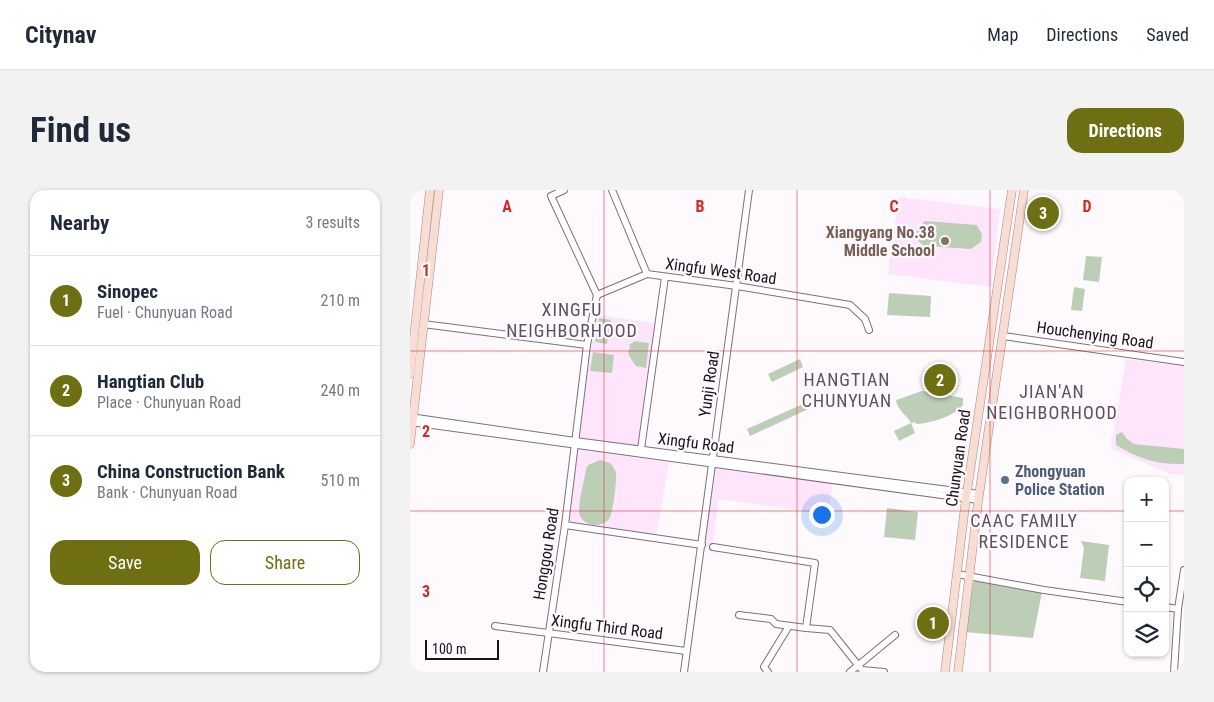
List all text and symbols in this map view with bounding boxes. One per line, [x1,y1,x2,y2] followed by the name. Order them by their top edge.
[25,21,96,49] text: Citynav
[987,24,1018,45] text: Map
[1046,24,1118,45] text: Directions
[1146,24,1189,45] text: Saved
[1067,108,1184,153] button: Directions
[30,110,131,151] text: Find us
[1027,194,1059,232] pin: 3
[502,197,512,216] text: A
[696,197,705,216] text: B
[889,197,899,216] text: C
[1082,197,1092,216] text: D
[50,211,109,235] text: Nearby
[305,213,360,232] text: 3 results
[826,223,935,260] place label: Xiangyang No.38 Middle School
[939,235,951,247] marker: Xiangyang No.38 Middle School
[664,254,778,288] street label: Xingfu West Road
[422,261,430,280] text: 1
[97,280,158,303] text: Sinopec
[62,291,70,310] text: 1
[321,291,360,310] text: 210 m
[506,299,638,341] district label: XINGFU NEIGHBORHOOD
[97,303,233,322] text: Fuel · Chunyuan Road
[1035,317,1155,353] street label: Houchenying Road
[695,350,723,418] street label: Yunji Road
[924,361,956,399] pin: 2
[802,369,892,411] district label: HANGTIAN CHUNYUAN
[97,370,204,393] text: Hangtian Club
[62,381,70,400] text: 2
[321,381,360,400] text: 240 m
[986,381,1118,423] district label: JIAN'AN NEIGHBORHOOD
[97,393,241,412] text: Place · Chunyuan Road
[942,408,974,508] street label: Chunyuan Road
[422,422,430,441] text: 2
[657,429,735,457] street label: Xingfu Road
[97,460,285,483] text: China Construction Bank
[1015,462,1105,499] place label: Zhongyuan Police Station
[62,471,70,490] text: 3
[321,471,360,490] text: 510 m
[999,474,1011,486] marker: Zhongyuan Police Station
[1124,477,1169,657] map controls
[1124,477,1169,522] button: +
[97,483,238,502] text: Bank · Chunyuan Road
[809,502,835,528] your location
[529,507,563,601] street label: Honggou Road
[970,510,1078,552] district label: CAAC FAMILY RESIDENCE
[1124,522,1169,567] button: −
[50,540,200,585] button: Save
[210,540,360,585] button: Share
[1124,567,1169,612] button: locate
[422,582,430,601] text: 3
[917,604,949,642] pin: 1
[550,611,664,643] street label: Xingfu Third Road
[1124,612,1169,657] button: layers
[425,637,499,660] scale bar
[432,641,467,657] text: 100 m

